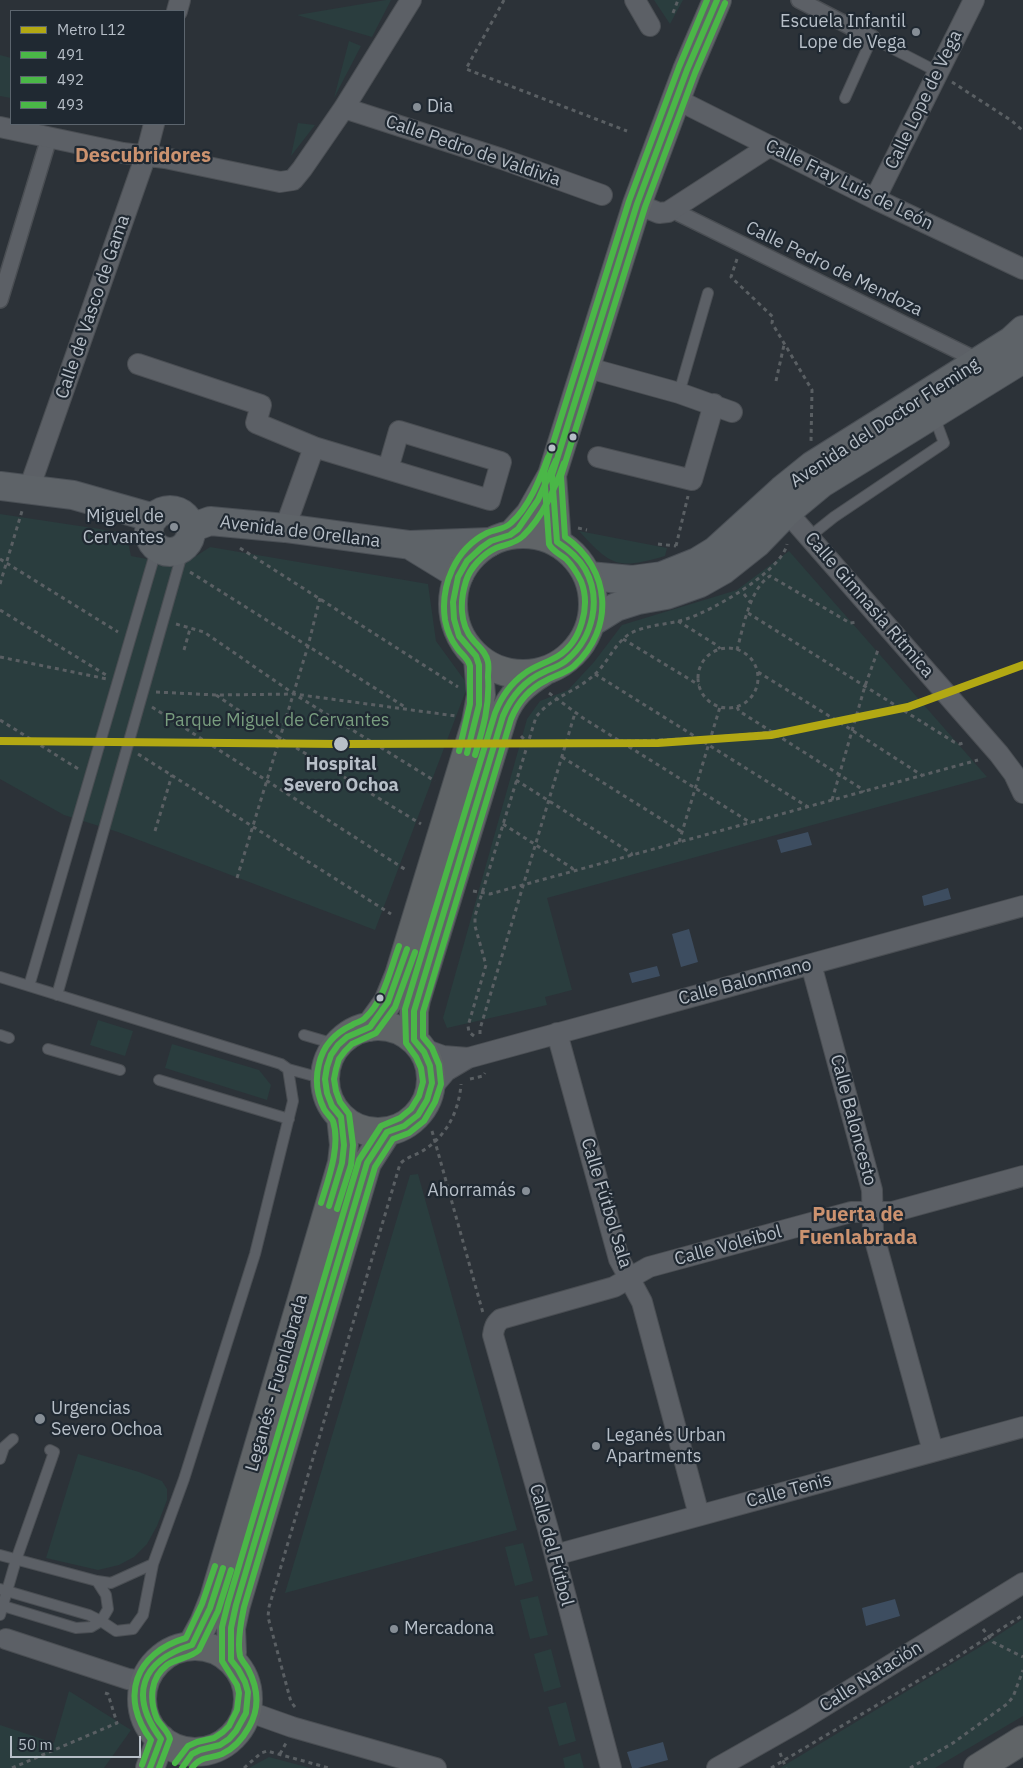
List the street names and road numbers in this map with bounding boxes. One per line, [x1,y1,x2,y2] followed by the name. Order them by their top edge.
[881,27,967,173] street label: Calle Lope de Vega
[383,111,563,191] street label: Calle Pedro de Valdivia
[762,135,936,235] street label: Calle Fray Luis de León
[51,212,135,402] street label: Calle de Vasco de Gama
[742,217,926,321] street label: Calle Pedro de Mendoza
[786,354,984,492] street label: Avenida del Doctor Fleming
[218,511,382,553] street label: Avenida de Orellana
[800,528,938,682] street label: Calle Gimnasia Rítmica
[676,954,814,1010] street label: Calle Balonmano
[825,1052,881,1188] street label: Calle Baloncesto
[576,1135,636,1271] street label: Calle Fútbol Sala
[672,1221,784,1271] street label: Calle Voleibol
[241,1292,313,1474] street label: Leganés - Fuenlabrada
[744,1469,834,1513] street label: Calle Tenis
[524,1482,578,1608] street label: Calle del Fútbol
[816,1637,926,1717] street label: Calle Natación

